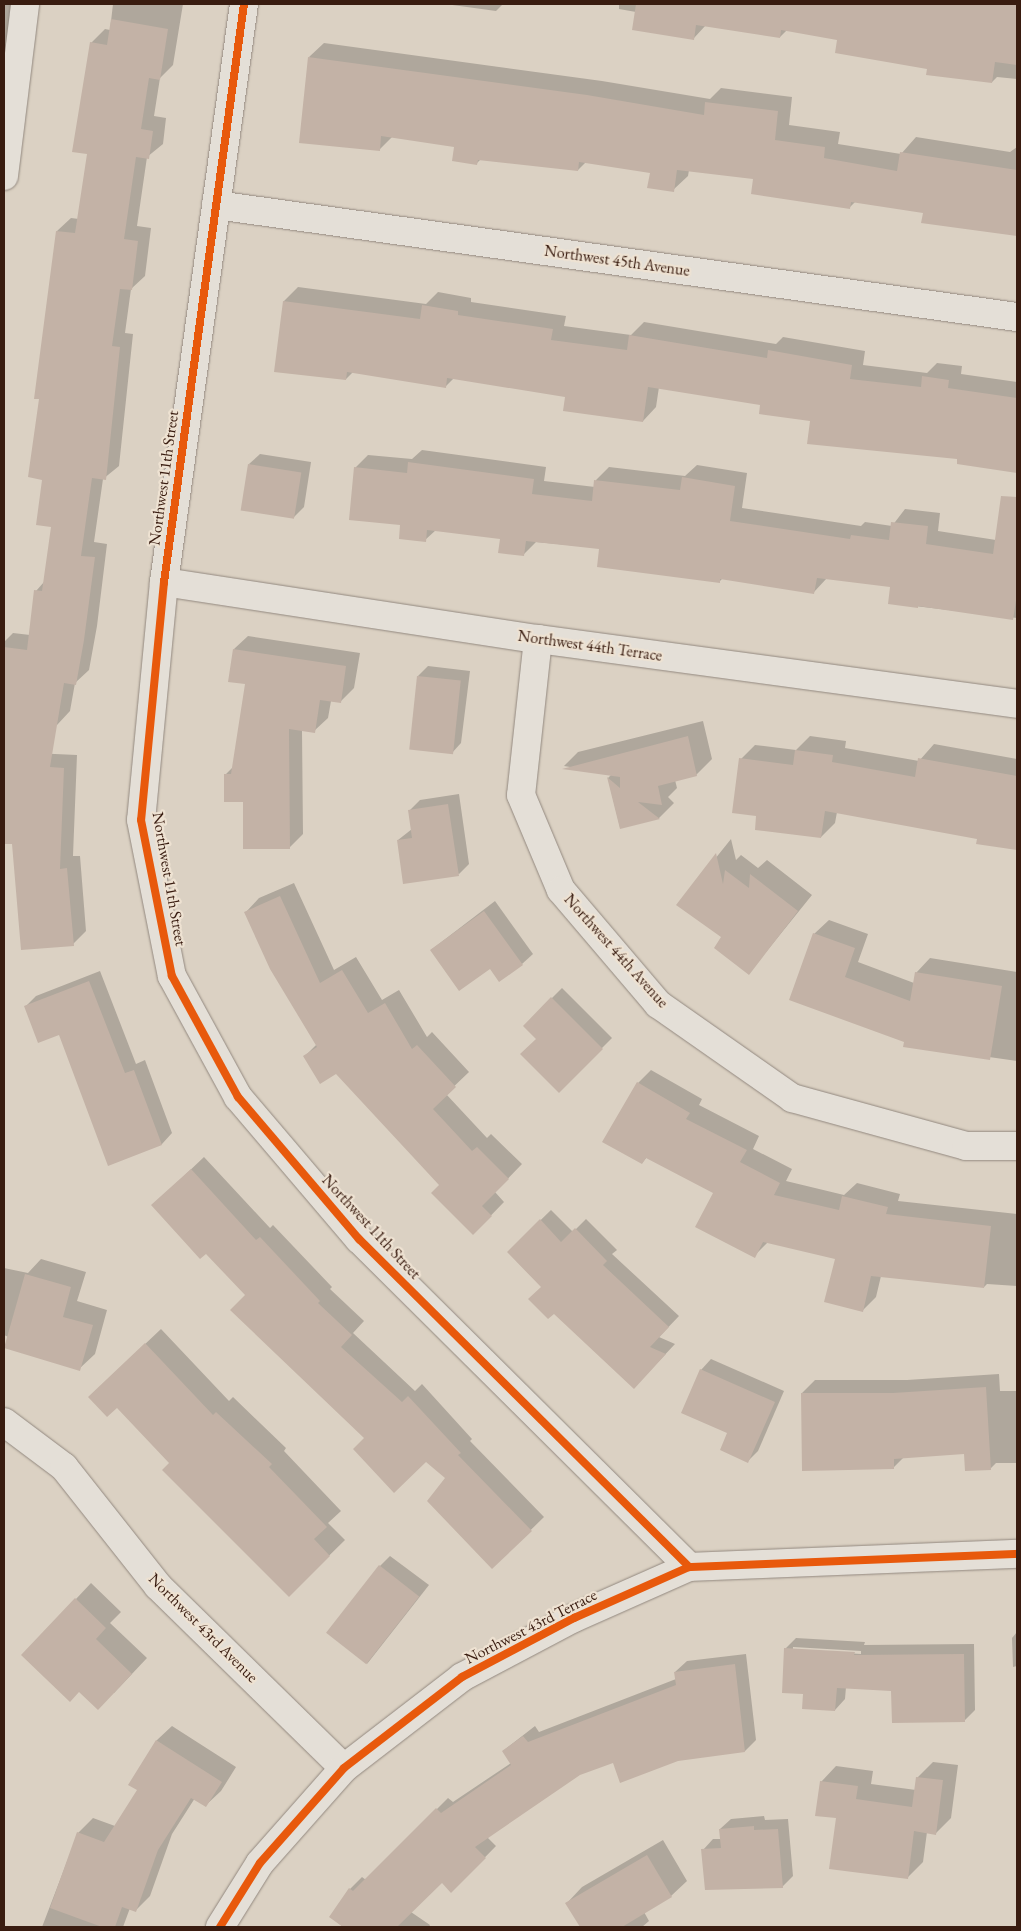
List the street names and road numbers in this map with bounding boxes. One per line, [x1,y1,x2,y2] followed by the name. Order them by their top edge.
[543,241,691,281] street label: Northwest 45th Avenue
[145,409,183,547] street label: Northwest 11th Street
[517,626,663,666] street label: Northwest 44th Terrace
[148,810,190,948] street label: Northwest 11th Street
[560,890,672,1012] street label: Northwest 44th Avenue
[318,1171,424,1283] street label: Northwest 11th Street
[144,1569,262,1687] street label: Northwest 43rd Avenue
[462,1585,600,1669] street label: Northwest 43rd Terrace

